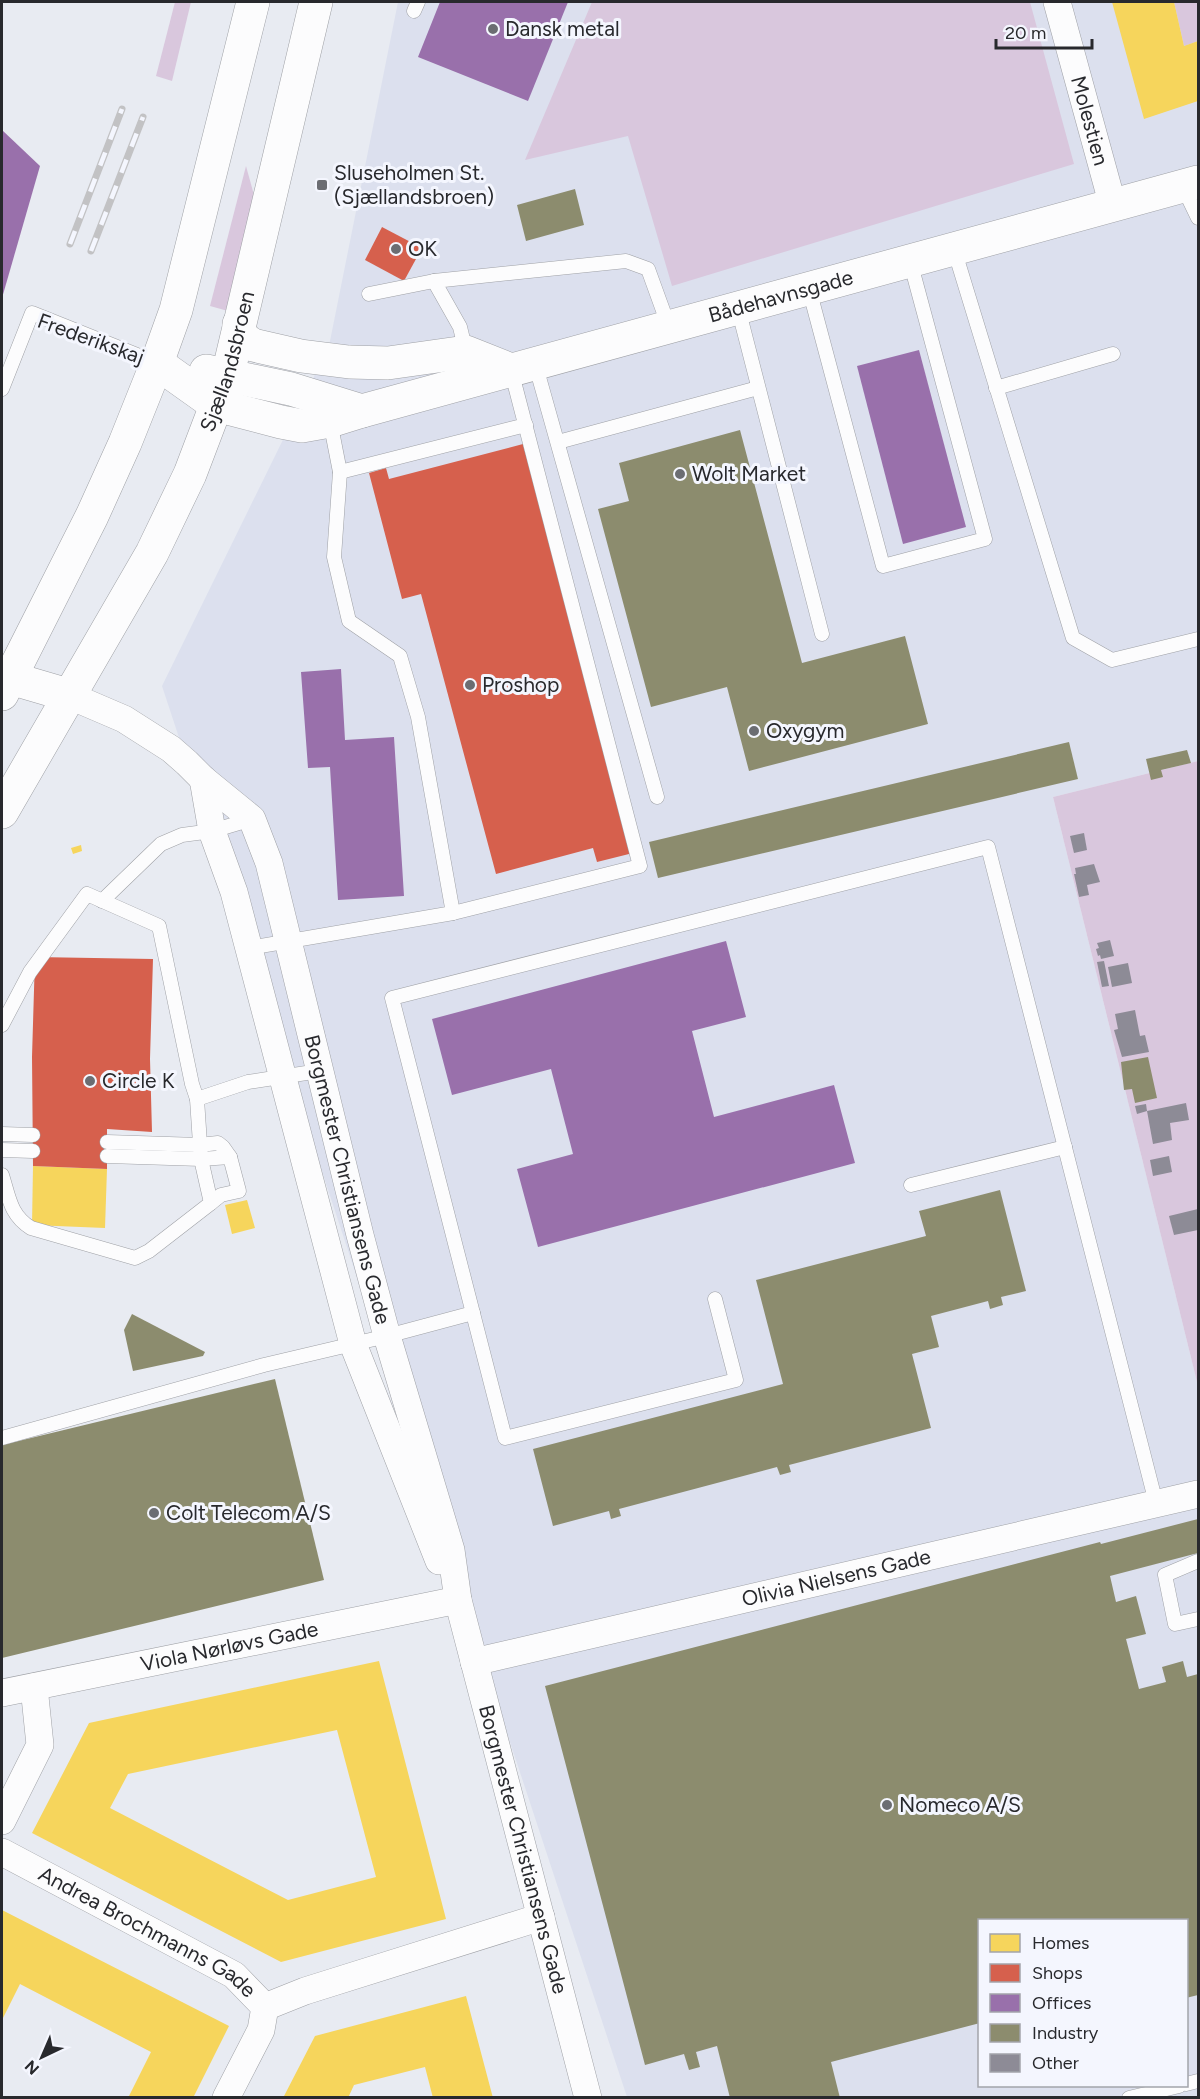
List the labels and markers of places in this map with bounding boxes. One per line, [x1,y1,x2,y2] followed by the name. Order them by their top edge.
[505,16,620,41] place label: Dansk metal
[486,22,500,36] marker: Dansk metal
[334,160,494,209] place label: Sluseholmen St. (Sjællandsbroen)
[315,178,329,192] marker: Sluseholmen St. (Sjællandsbroen)
[408,236,437,261] place label: OK
[389,242,403,256] marker: OK
[692,461,806,486] place label: Wolt Market
[673,467,687,481] marker: Wolt Market
[482,672,559,697] place label: Proshop
[463,678,477,692] marker: Proshop
[766,718,844,743] place label: Oxygym
[747,724,761,738] marker: Oxygym
[102,1068,175,1093] place label: Circle K
[83,1074,97,1088] marker: Circle K
[166,1500,331,1525] place label: Colt Telecom A/S
[147,1506,161,1520] marker: Colt Telecom A/S
[899,1792,1021,1817] place label: Nomeco A/S
[880,1798,894,1812] marker: Nomeco A/S

